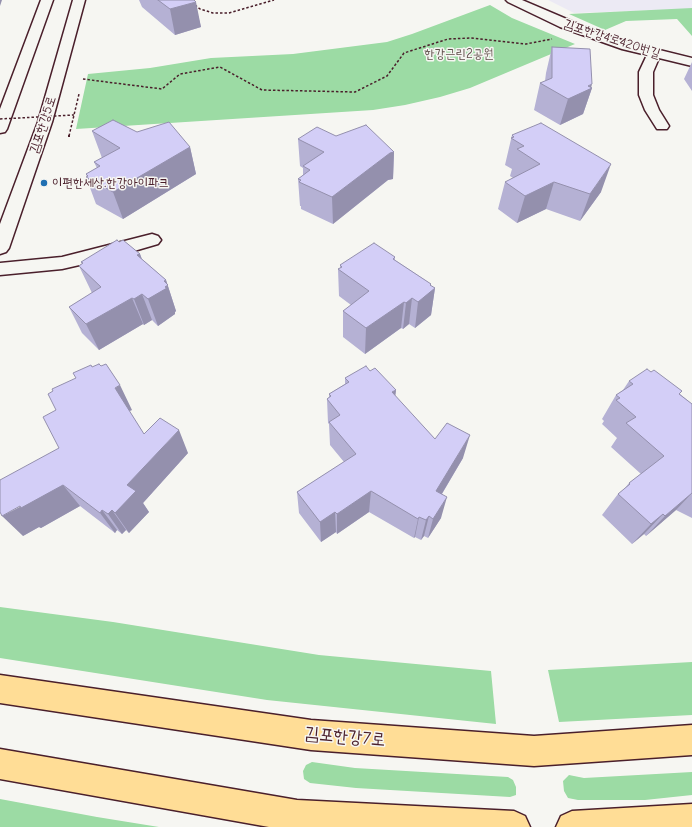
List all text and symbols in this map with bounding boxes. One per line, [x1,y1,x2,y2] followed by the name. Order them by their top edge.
[562,16,662,62] street label: 김포한강4로420번길
[424,46,494,62] park label: 한강근린2공원
[26,94,60,156] street label: 김포한강5로
[52,175,169,191] place label: 이편한세상.한강아이파크
[39,178,49,188] marker: 이편한세상.한강아이파크
[304,723,386,751] street label: 김포한강7로

